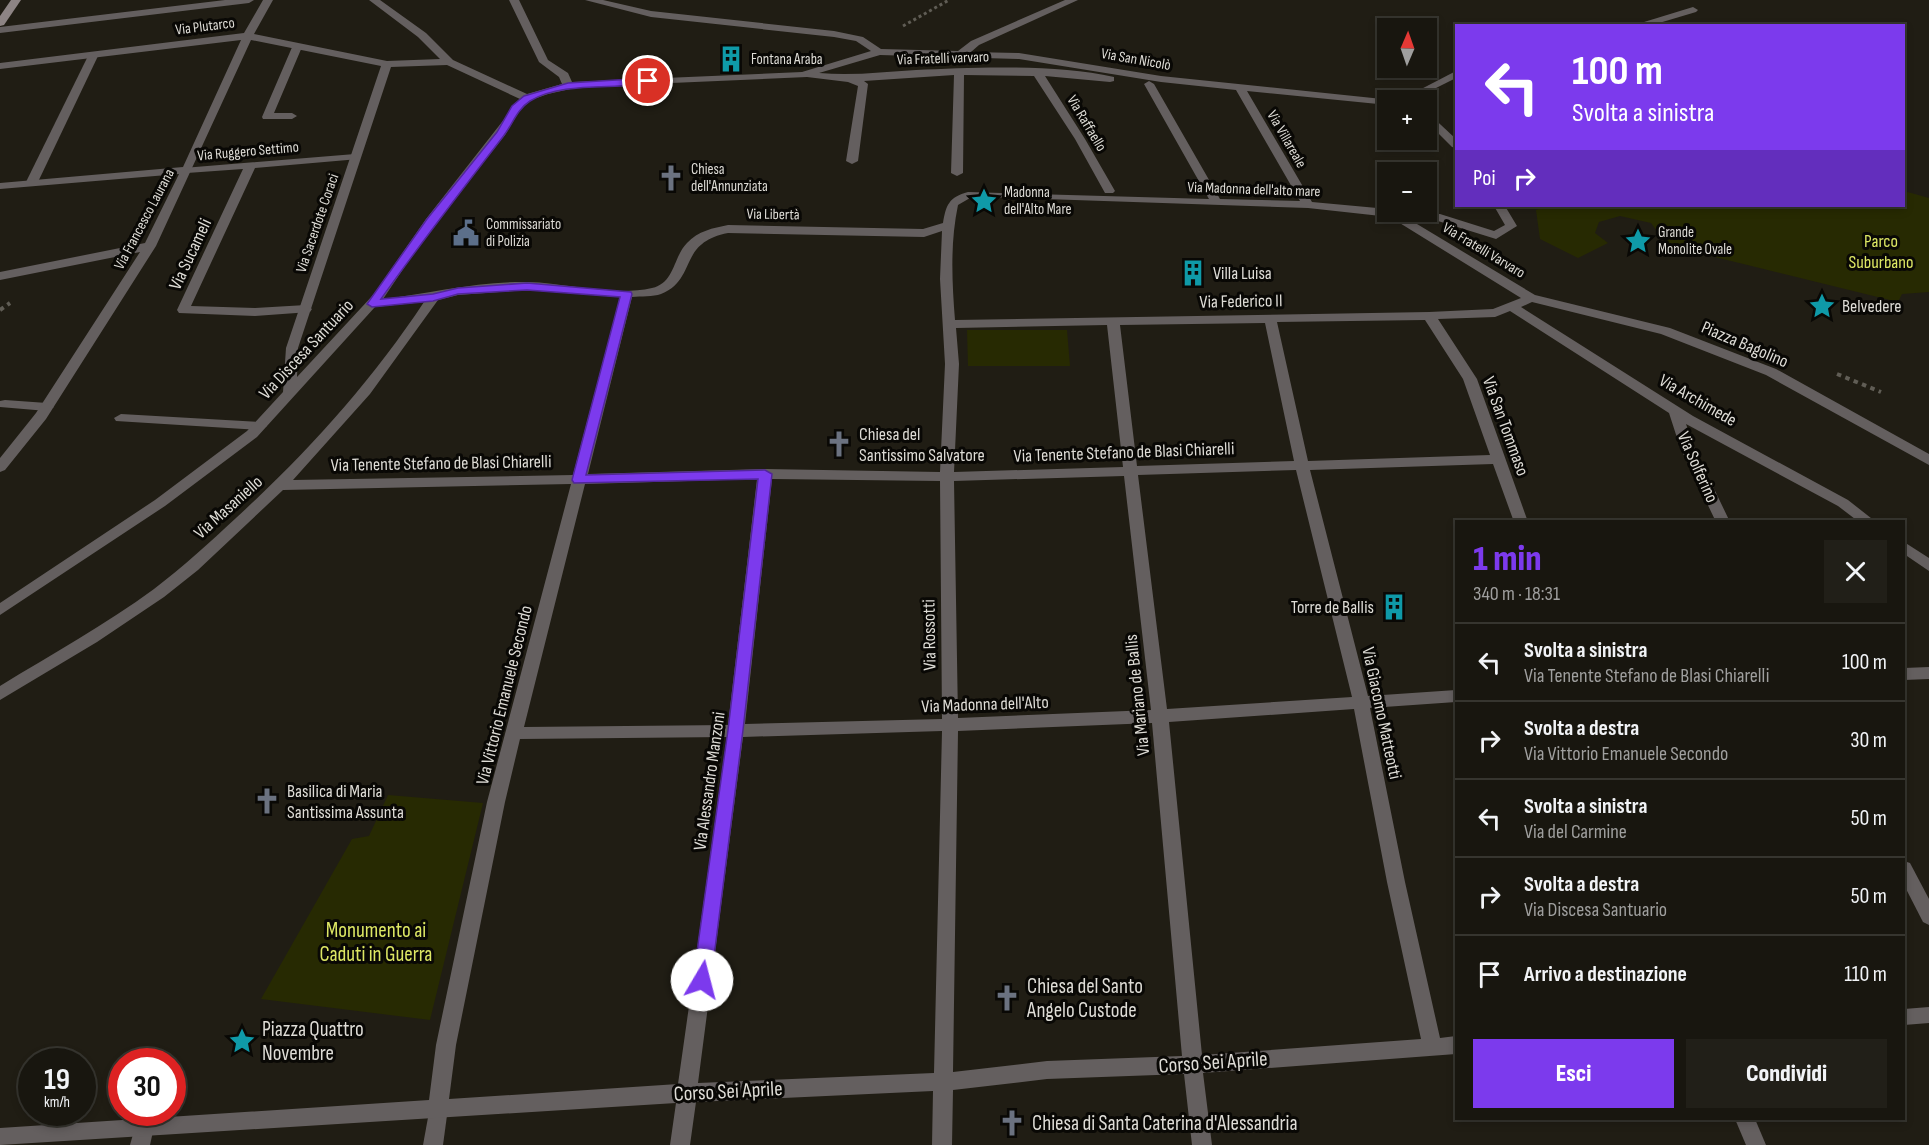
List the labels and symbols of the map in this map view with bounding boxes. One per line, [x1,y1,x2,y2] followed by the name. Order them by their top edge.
[174,13,236,40] street label: Via Plutarco
[1377,18,1437,78] north arrow
[716,44,746,74] building icon: Fontana Araba
[1100,44,1172,75] street label: Via San Nicolò
[897,47,989,70] street label: Via Fratelli varvaro
[751,50,823,69] place label: Fontana Araba
[622,55,673,106] pin
[1062,92,1111,155] street label: Via Raffaello
[1263,107,1311,171] street label: Via Villareale
[197,138,300,165] street label: Via Ruggero Settimo
[691,160,768,196] place label: Chiesa dell'Annunziata
[656,163,686,193] church icon: Chiesa dell'Annunziata
[110,166,179,273] street label: Via Francesco Laurana
[292,171,343,275] street label: Via Sacerdote Coraci
[1187,178,1321,201] street label: Via Madonna dell'alto mare
[1004,183,1071,219] place label: Madonna dell'Alto Mare
[969,186,999,216] place icon: Madonna dell'Alto Mare
[746,205,800,224] street label: Via Libertà
[165,215,216,293] street label: Via Sucameli
[486,215,561,251] place label: Commissariato di Polizia
[451,218,481,248] public building icon: Commissariato di Polizia
[1439,218,1528,282] street label: Via Fratelli Varvaro
[1658,223,1732,259] place label: Grande Monolite Ovale
[1623,226,1653,256] place icon: Grande Monolite Ovale
[1849,231,1913,273] park label: Parco Suburbano
[1178,258,1208,288] building icon: Villa Luisa
[1213,263,1272,284] place label: Villa Luisa
[1199,290,1283,313] street label: Via Federico II
[1807,291,1837,321] place icon: Belvedere
[255,295,358,404] street label: Via Discesa Santuario
[1842,296,1902,317] place label: Belvedere
[1698,317,1791,372] street label: Piazza Bagolino
[1655,370,1740,431] street label: Via Archimede
[1478,374,1533,479] street label: Via San Tommaso
[859,424,985,466] place label: Chiesa del Santissimo Salvatore
[1673,428,1722,506] street label: Via Solferino
[824,429,854,459] church icon: Chiesa del Santissimo Salvatore
[1013,438,1235,467] street label: Via Tenente Stefano de Blasi Chiarelli
[330,451,552,476] street label: Via Tenente Stefano de Blasi Chiarelli
[190,471,267,543] street label: Via Masaniello
[1379,592,1409,622] building icon: Torre de Ballis
[1291,597,1374,618] place label: Torre de Ballis
[918,599,941,671] street label: Via Rossotti
[472,603,537,787] street label: Via Vittorio Emanuele Secondo
[1121,633,1154,757] street label: Via Mariano de Ballis
[1357,645,1406,781] street label: Via Giacomo Matteotti
[921,692,1049,717] street label: Via Madonna dell'Alto
[689,710,730,852] street label: Via Alessandro Manzoni
[287,781,404,823] place label: Basilica di Maria Santissima Assunta
[252,786,282,816] church icon: Basilica di Maria Santissima Assunta
[320,918,432,967] park label: Monumento ai Caduti in Guerra
[670,948,734,1012] position arrow
[1026,974,1143,1023] place label: Chiesa del Santo Angelo Custode
[992,983,1022,1013] church icon: Chiesa del Santo Angelo Custode
[262,1017,364,1066] place label: Piazza Quattro Novembre
[227,1026,257,1056] place icon: Piazza Quattro Novembre
[1158,1046,1268,1079] street label: Corso Sei Aprile
[108,1048,186,1126] speed limit sign: 30
[673,1076,783,1107] street label: Corso Sei Aprile
[997,1108,1027,1138] church icon: Chiesa di Santa Caterina d'Alessandria
[1032,1111,1298,1136] place label: Chiesa di Santa Caterina d'Alessandria

